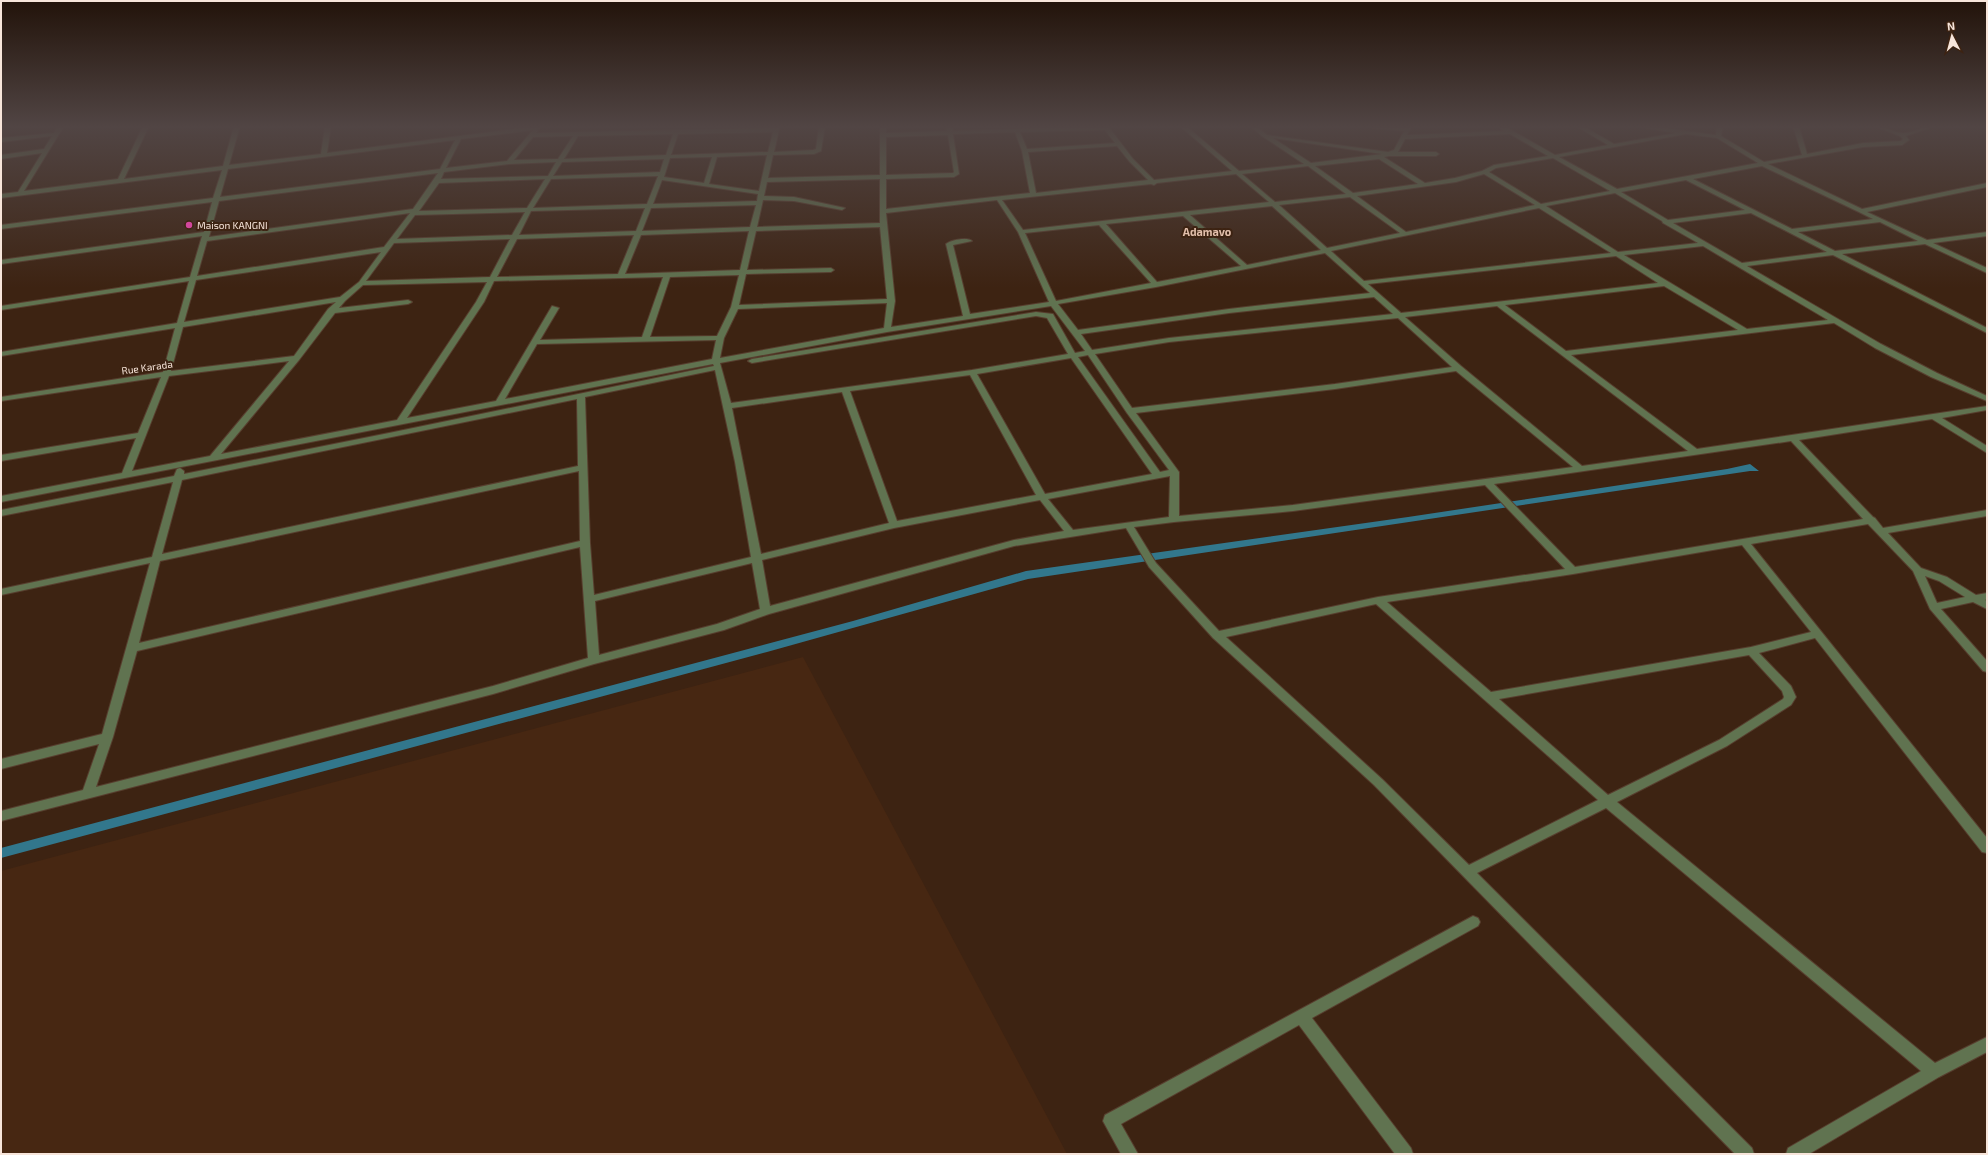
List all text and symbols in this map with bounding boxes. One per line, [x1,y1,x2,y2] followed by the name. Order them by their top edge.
[1932,16,1972,56] north arrow
[1946,19,1956,32] text: N
[197,219,268,231] place label: Maison KANGNI
[184,220,194,230] marker: Maison KANGNI
[1183,225,1232,238] district label: Adamavo
[121,357,173,377] street label: Rue Karada

